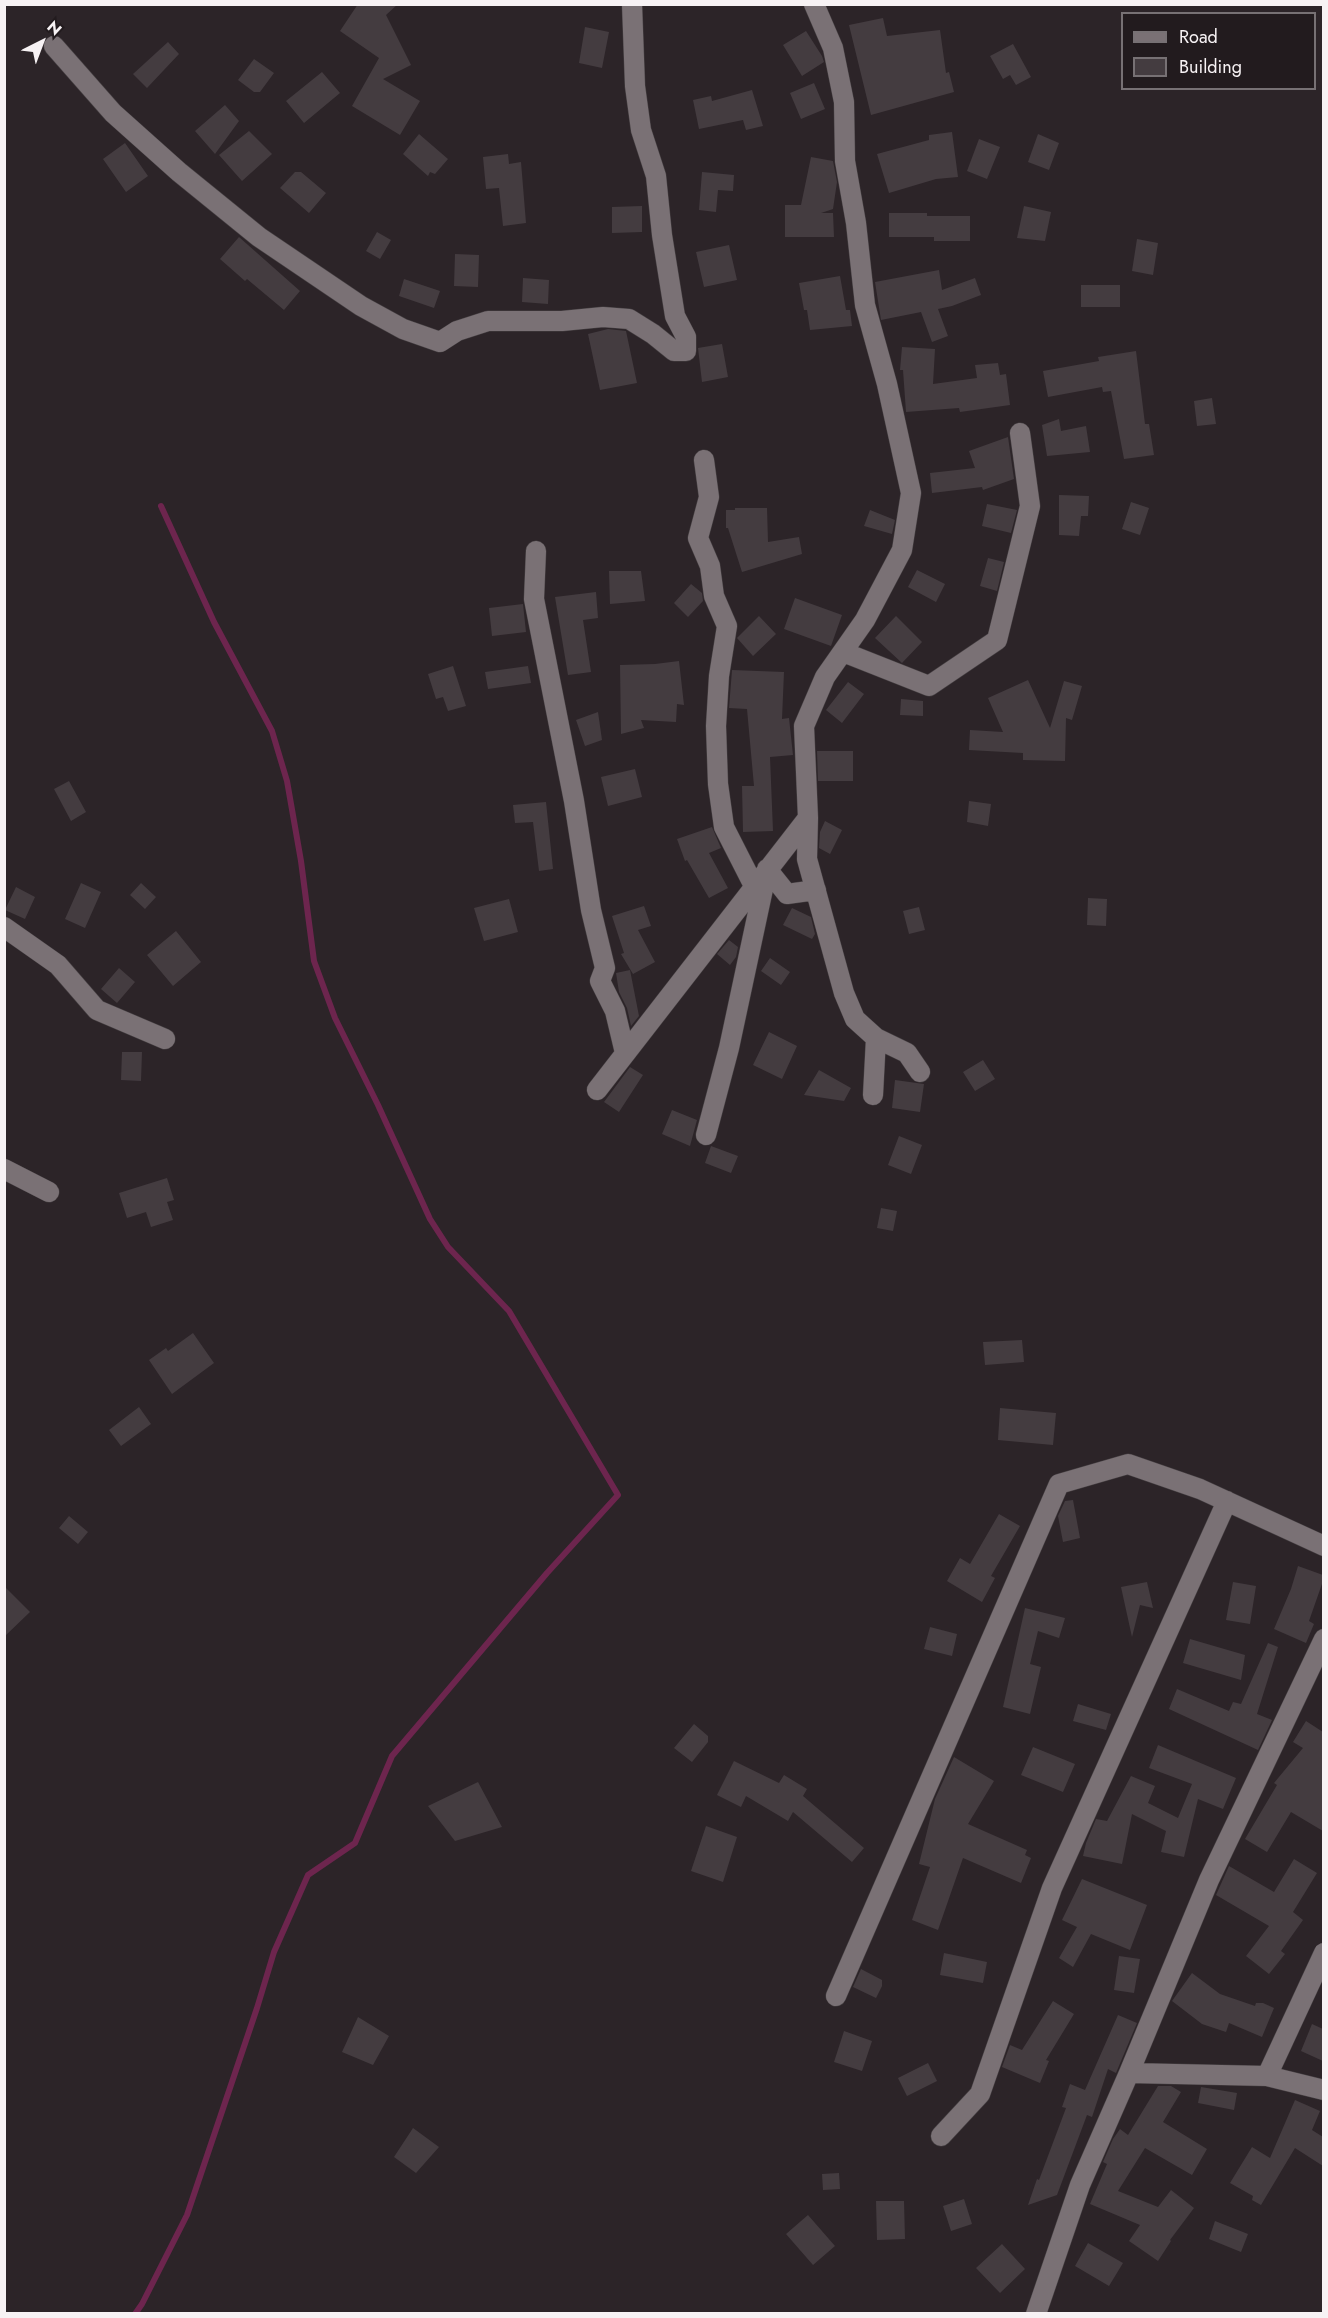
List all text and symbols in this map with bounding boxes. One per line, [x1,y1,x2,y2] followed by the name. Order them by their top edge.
[12,12,72,72] north arrow
[1121,12,1316,90] legend
[42,15,67,41] text: N
[1179,24,1218,50] text: Road
[1179,54,1242,80] text: Building

